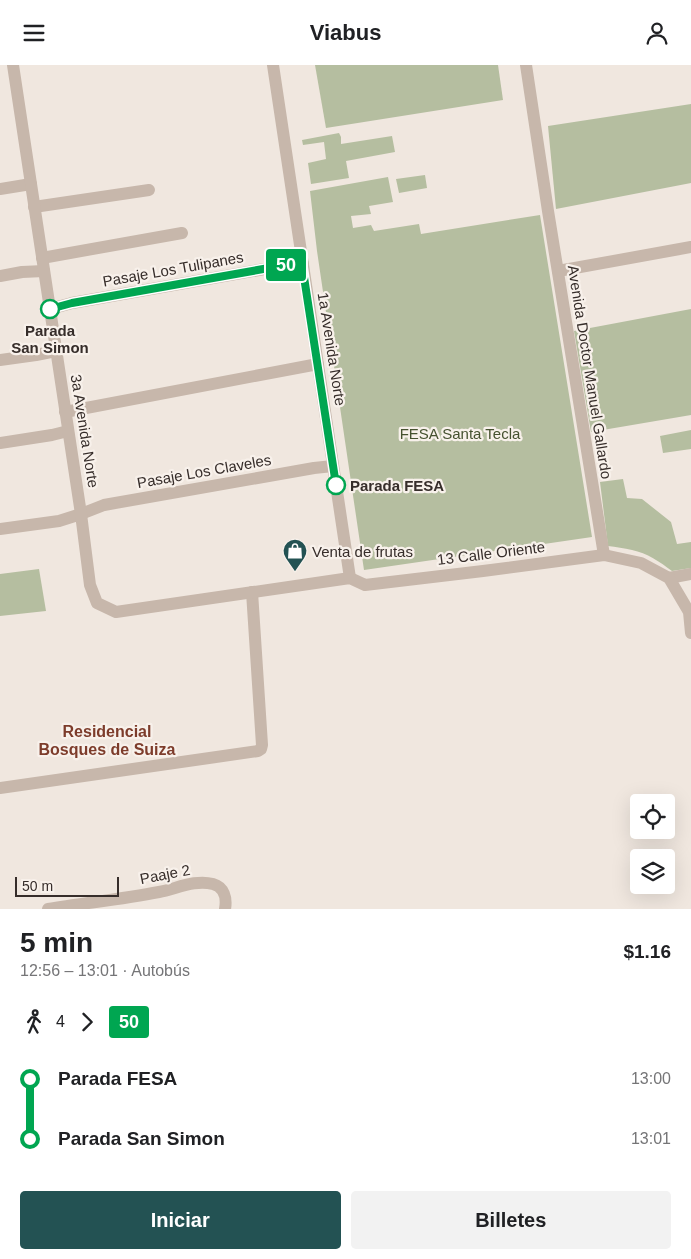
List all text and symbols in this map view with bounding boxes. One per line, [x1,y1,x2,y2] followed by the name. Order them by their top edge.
[20,19,48,47] icon: menu
[643,19,671,47] icon: person
[310,20,381,45] text: Viabus
[101,248,245,290] street label: Pasaje Los Tulipanes
[264,249,308,281] line badge: 50
[276,255,296,275] text: 50
[565,264,615,480] street label: Avenida Doctor Manuel Gallardo
[315,291,349,407] street label: 1a Avenida Norte
[40,299,60,319] marker: Parada San Simon
[11,322,89,356] place label: Parada San Simon
[68,373,102,489] street label: 3a Avenida Norte
[400,425,521,442] park label: FESA Santa Tecla
[136,451,272,491] street label: Pasaje Los Claveles
[326,475,346,495] marker: Parada FESA
[350,477,444,494] place label: Parada FESA
[282,538,308,572] shop icon: Venta de frutas
[436,538,546,568] street label: 13 Calle Oriente
[312,543,413,560] place label: Venta de frutas
[39,723,176,758] district label: Residencial Bosques de Suiza
[630,794,675,894] map controls
[630,794,675,839] button: locate
[630,849,675,894] button: layers
[138,861,192,887] street label: Paaje 2
[15,874,119,897] scale bar
[22,878,53,894] text: 50 m
[20,927,93,958] text: 5 min
[623,941,671,962] text: $1.16
[20,962,190,979] text: 12:56 – 13:01 · Autobús
[20,1008,48,1036] icon: walk
[73,1008,101,1036] icon: forward
[119,1012,139,1032] text: 50
[56,1013,65,1030] text: 4
[58,1068,177,1089] text: Parada FESA
[631,1070,671,1087] text: 13:00
[58,1128,225,1149] text: Parada San Simon
[631,1130,671,1147] text: 13:01
[20,1191,341,1249] button: Iniciar
[351,1191,671,1249] button: Billetes

